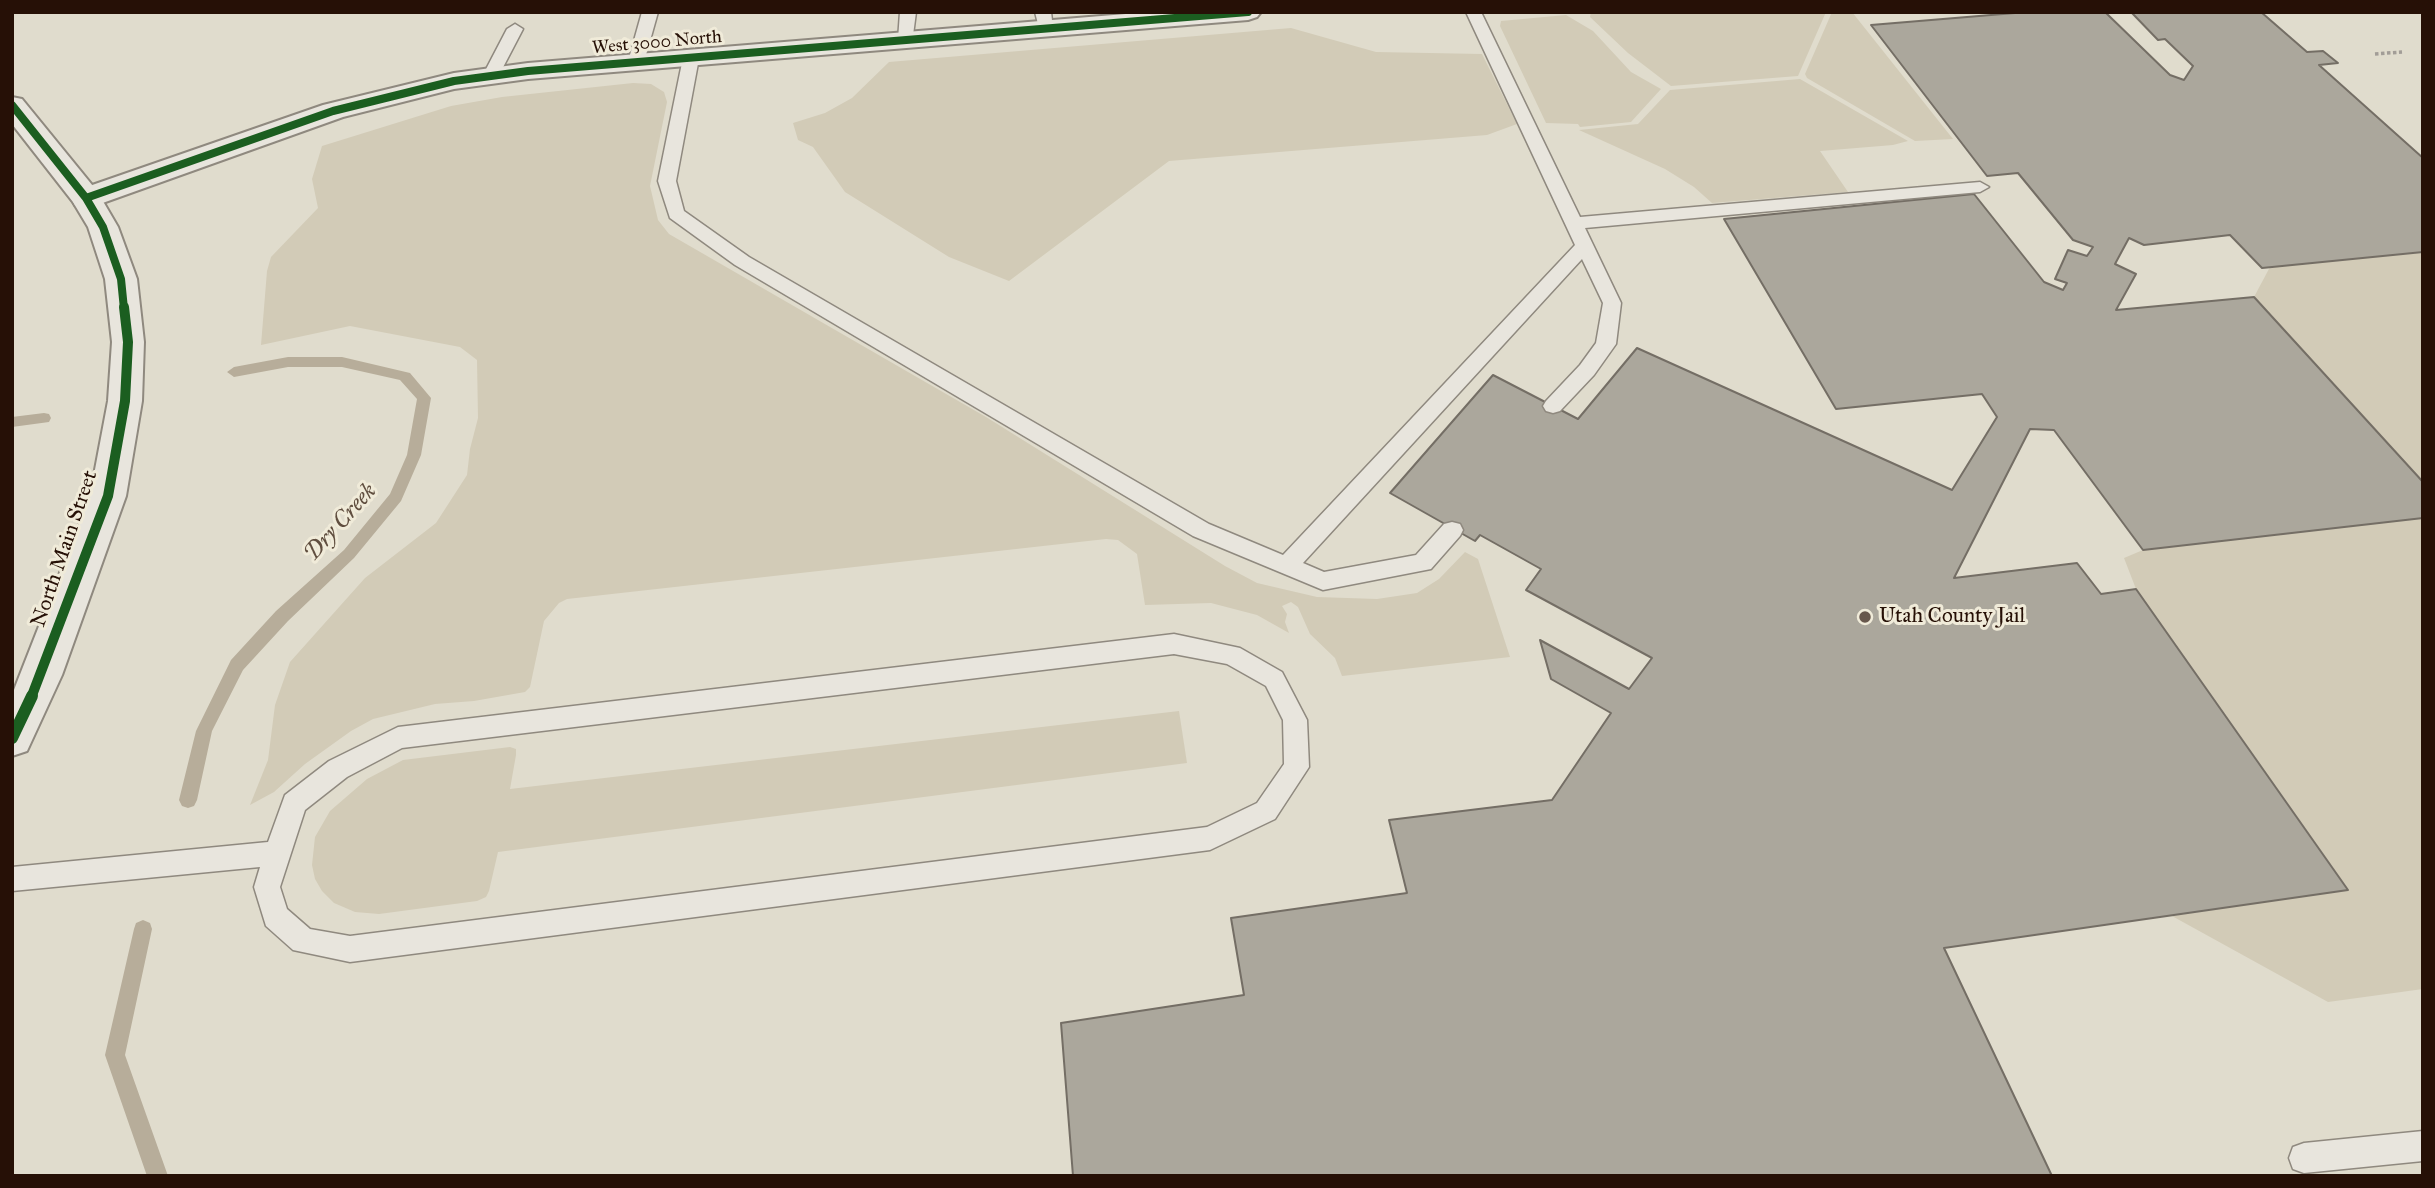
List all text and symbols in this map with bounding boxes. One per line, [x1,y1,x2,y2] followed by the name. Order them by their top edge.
[591,27,723,59] street label: West 3000 North
[26,467,104,631] street label: North Main Street
[299,478,383,568] water label: Dry Creek
[1879,604,2025,630] place label: Utah County Jail
[1857,609,1873,625] marker: Utah County Jail

